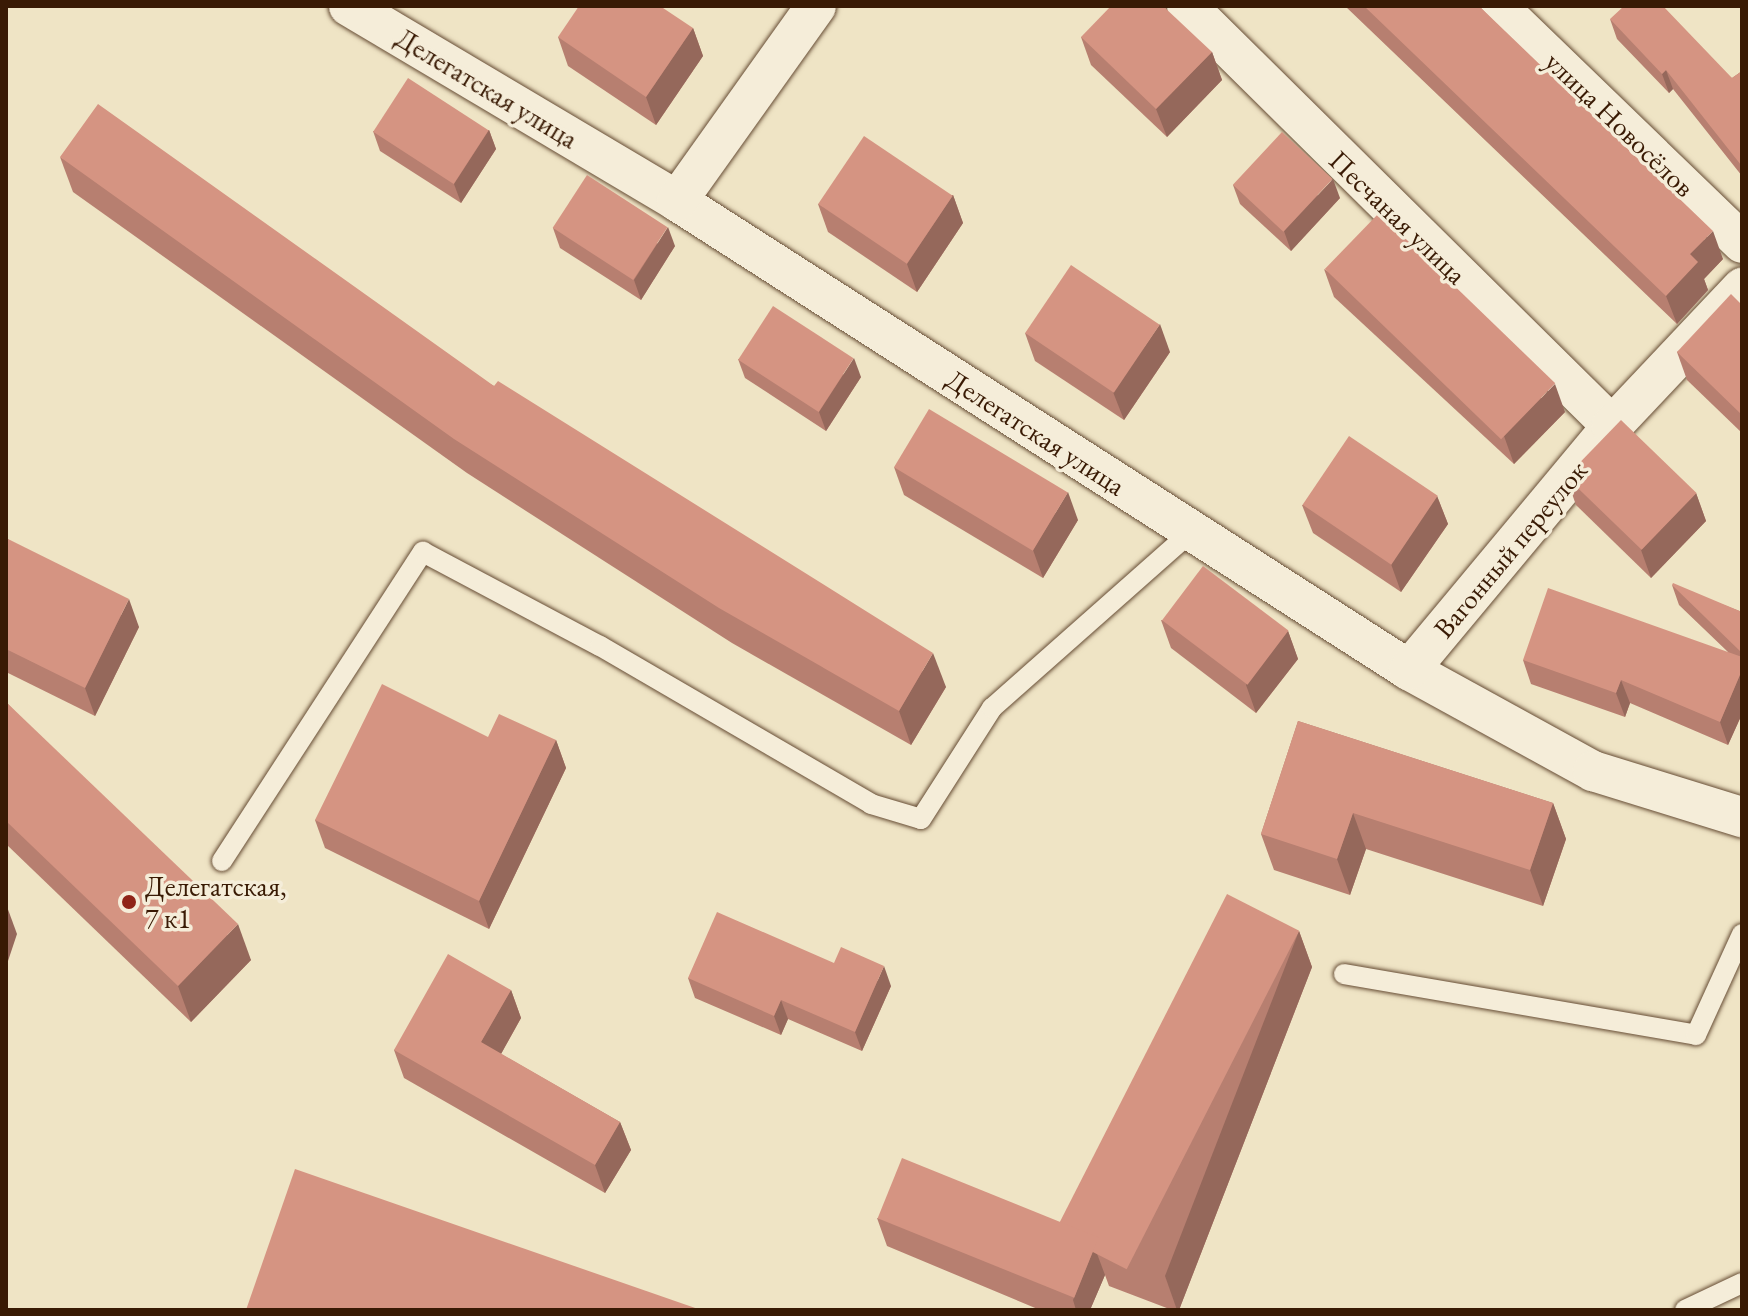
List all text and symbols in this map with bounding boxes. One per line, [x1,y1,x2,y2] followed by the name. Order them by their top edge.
[390,20,584,156] street label: Делегатская улица
[1538,44,1702,204] street label: улица Новосёлов
[1322,143,1474,291] street label: Песчаная улица
[940,362,1132,502] street label: Делегатская улица
[1426,454,1594,644] street label: Вагонный переулок
[145,869,287,935] place label: Делегатская, 7 к1
[120,893,138,911] marker: Делегатская, 7 к1

